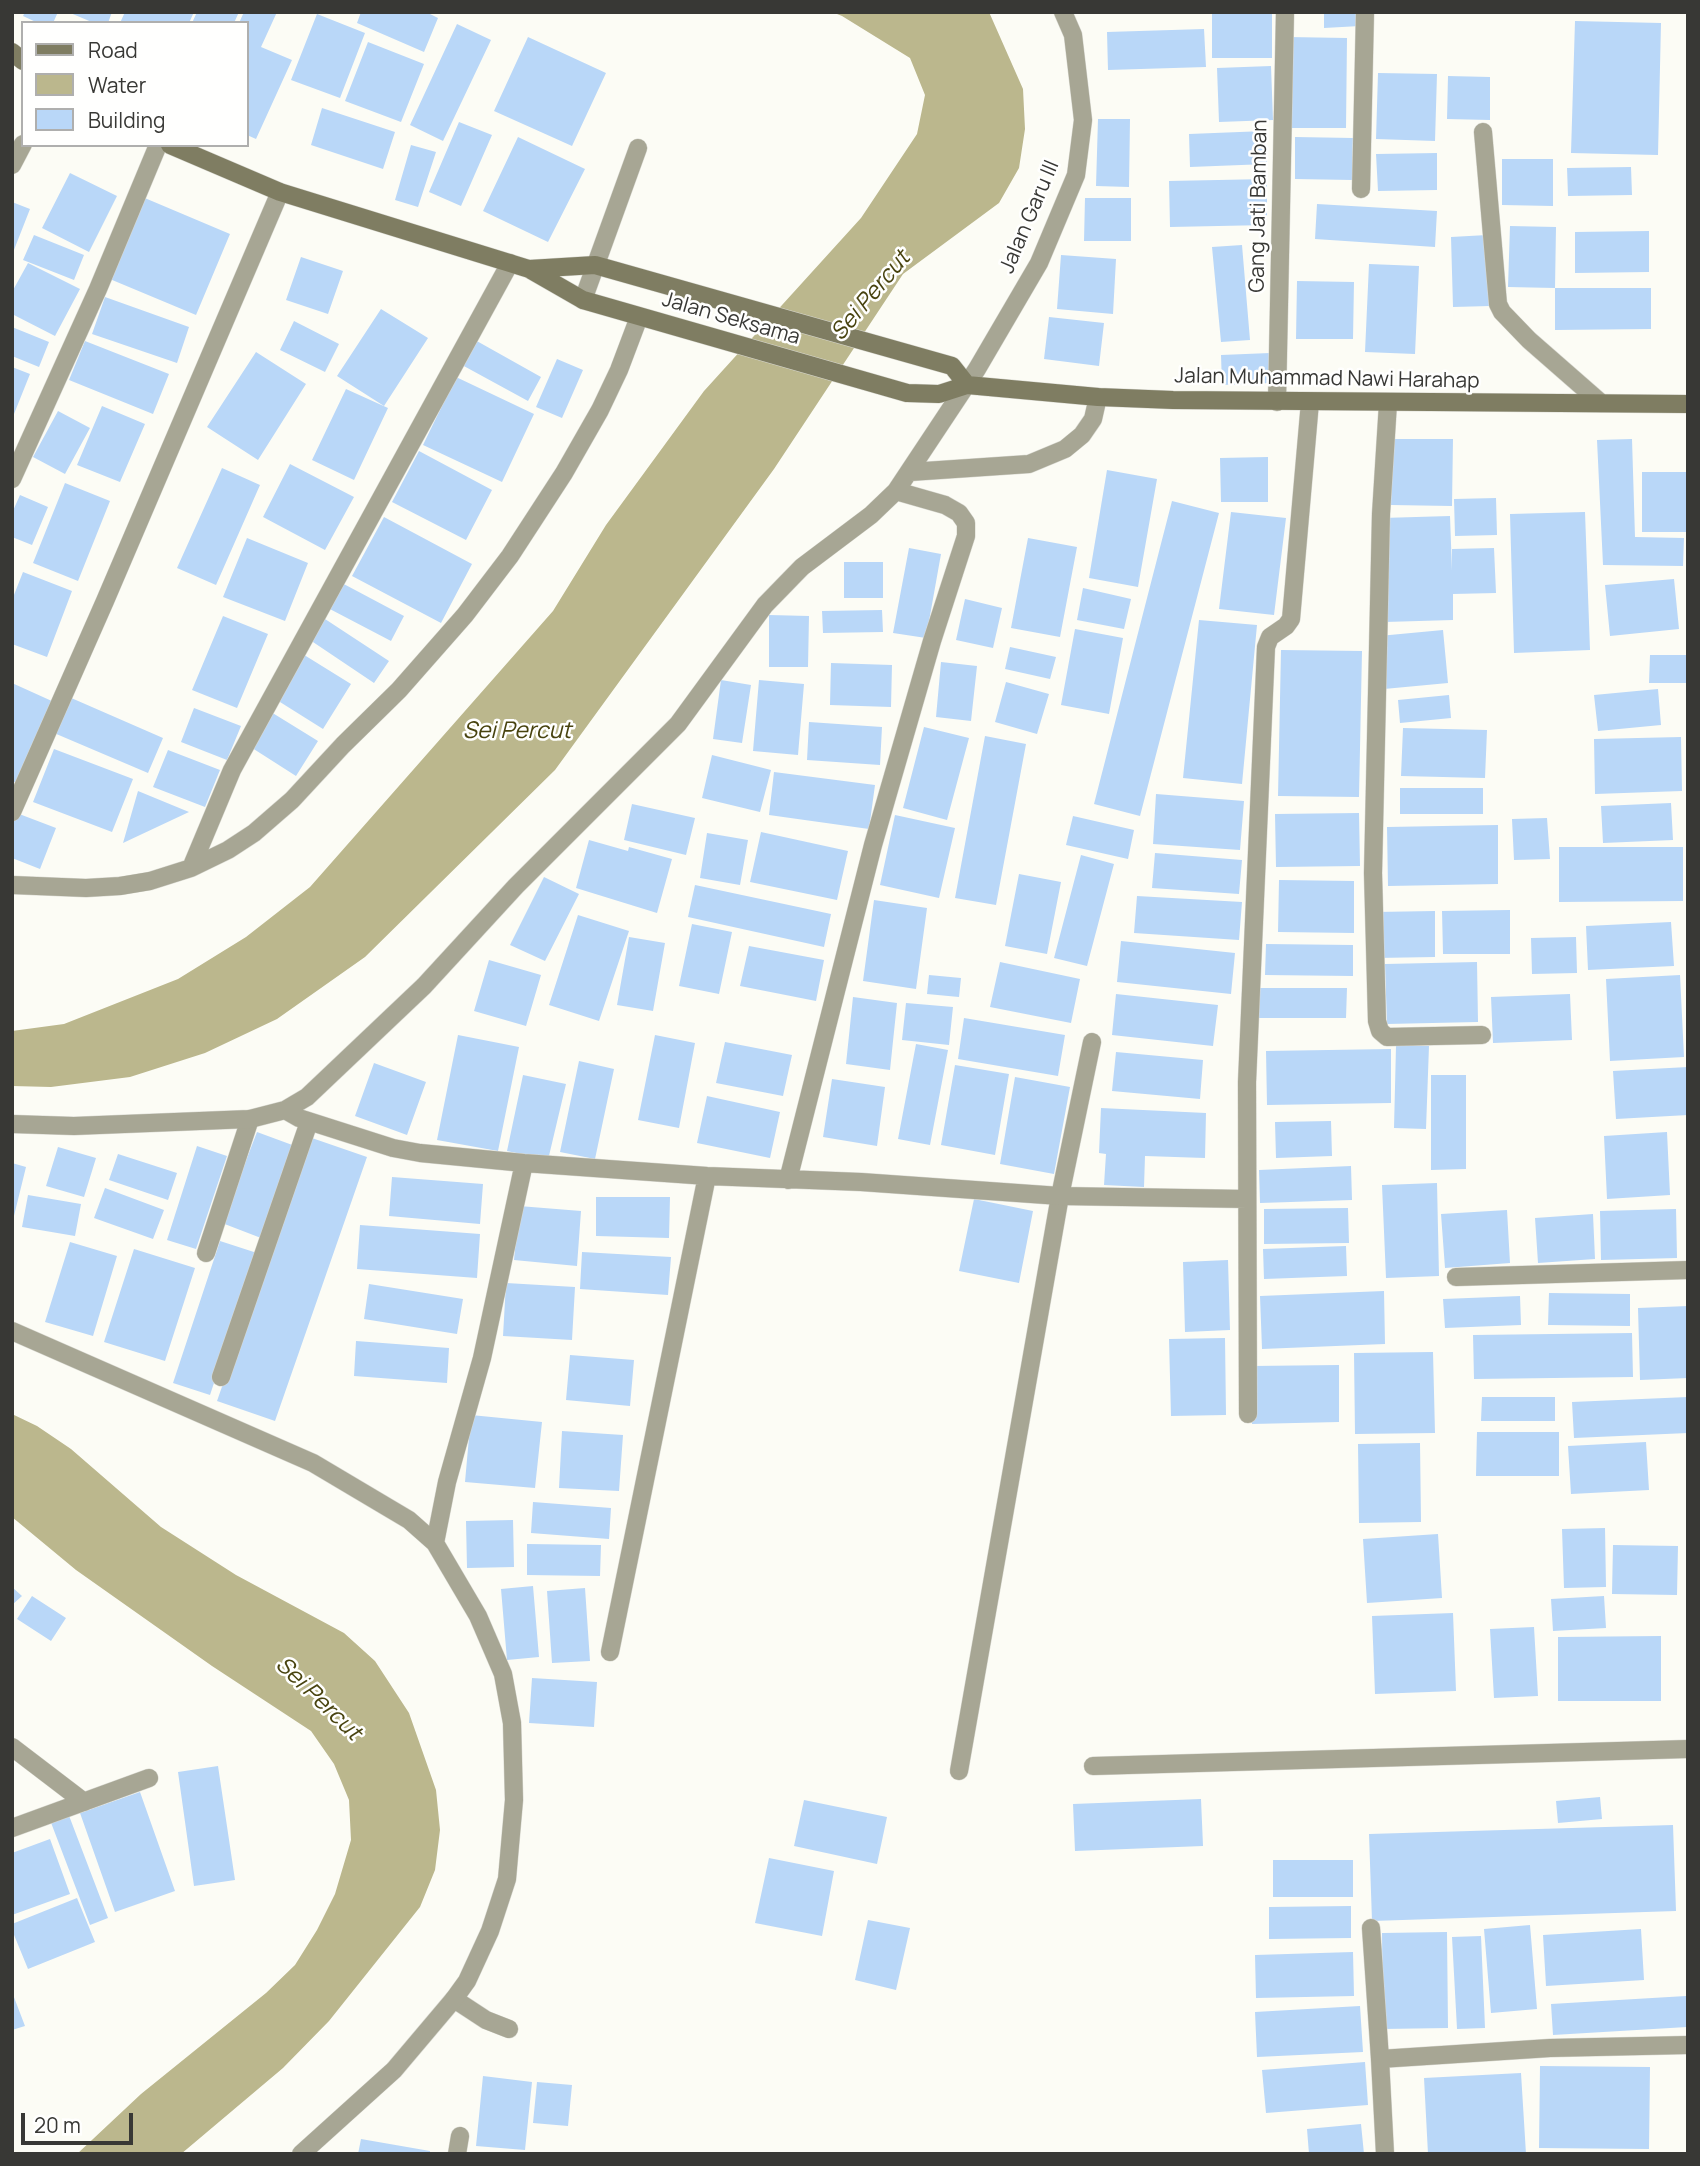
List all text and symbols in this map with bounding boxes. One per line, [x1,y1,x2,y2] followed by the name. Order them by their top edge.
[21,21,248,147] legend
[88,36,138,64] text: Road
[88,71,146,99] text: Water
[88,106,165,134] text: Building
[1245,119,1273,293] street label: Gang Jati Bamban
[995,157,1065,277] street label: Jalan Garu III
[826,246,916,346] water label: Sei Percut
[659,287,803,351] street label: Jalan Seksama
[1174,364,1480,394] street label: Jalan Muhammad Nawi Harahap
[463,718,571,746] water label: Sei Percut
[269,1651,367,1747] water label: Sei Percut
[24,2100,136,2144] scale bar
[34,2111,81,2139] text: 20 m

